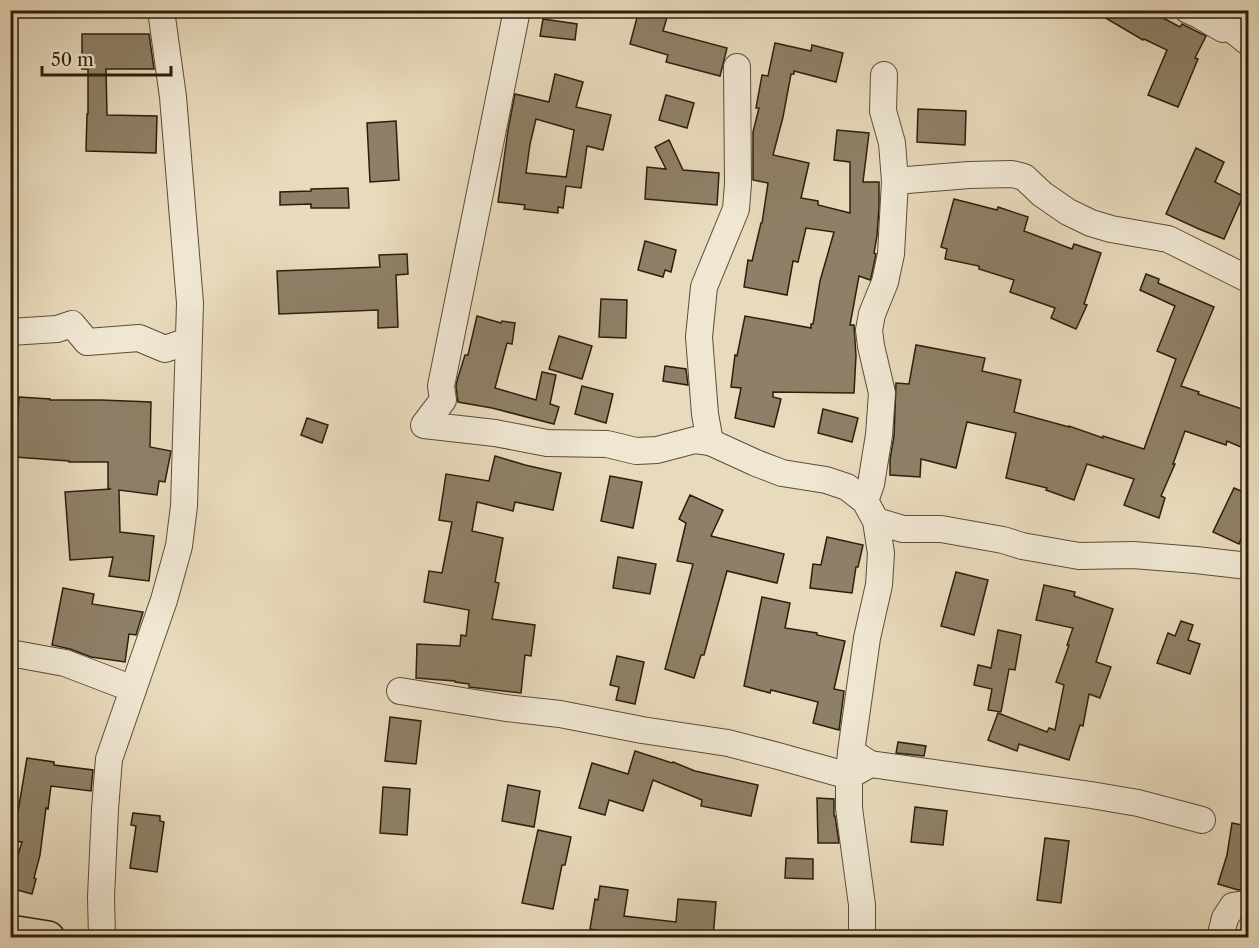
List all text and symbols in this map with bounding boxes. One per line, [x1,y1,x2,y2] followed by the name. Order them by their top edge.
[42,39,171,77] scale bar
[51,49,94,71] text: 50 m

